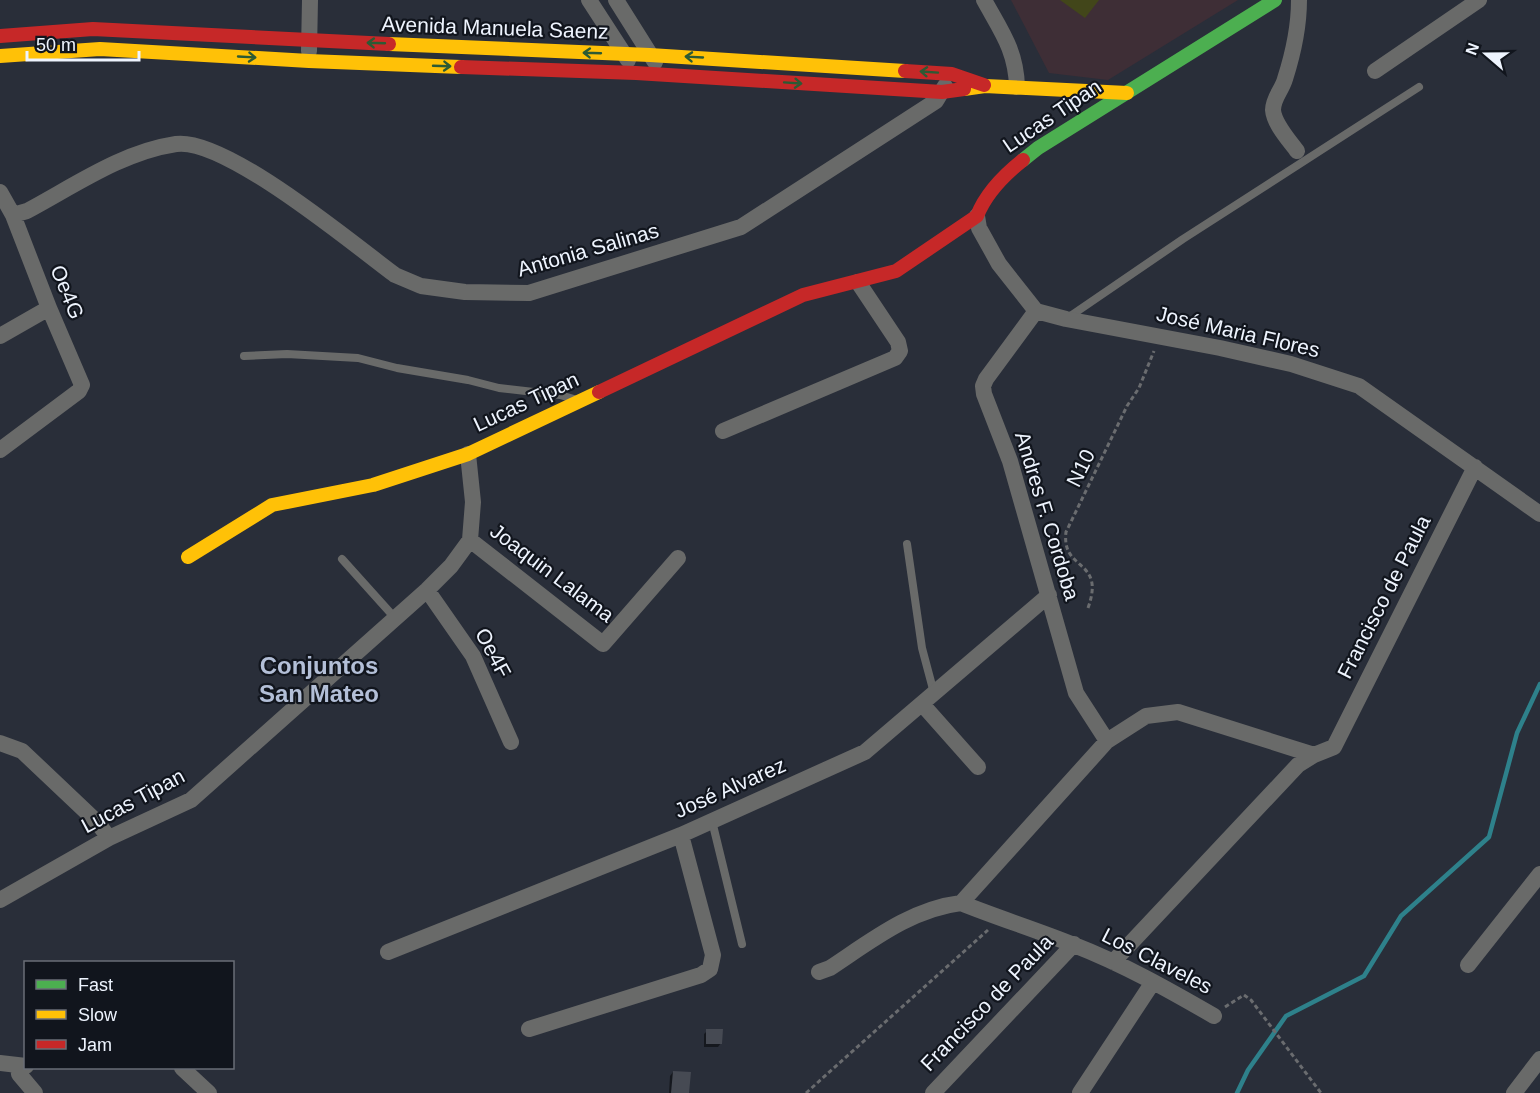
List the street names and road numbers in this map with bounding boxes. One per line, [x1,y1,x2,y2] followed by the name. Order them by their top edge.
[381,12,609,43] street label: Avenida Manuela Saenz
[998,74,1105,157] street label: Lucas Tipan
[515,218,661,281] street label: Antonia Salinas
[46,262,89,322] street label: Oe4G
[1154,302,1322,361] street label: José Maria Flores
[470,367,582,436] street label: Lucas Tipan
[1011,429,1084,603] street label: Andres F. Cordoba
[1062,445,1099,490] street label: N10
[1333,511,1435,682] street label: Francisco de Paula
[486,519,619,627] street label: Joaquin Lalama
[471,624,516,681] street label: Oe4F
[671,753,789,822] street label: José Alvarez
[77,764,188,837] street label: Lucas Tipan
[1098,923,1216,998] street label: Los Claveles
[916,930,1058,1075] street label: Francisco de Paula

